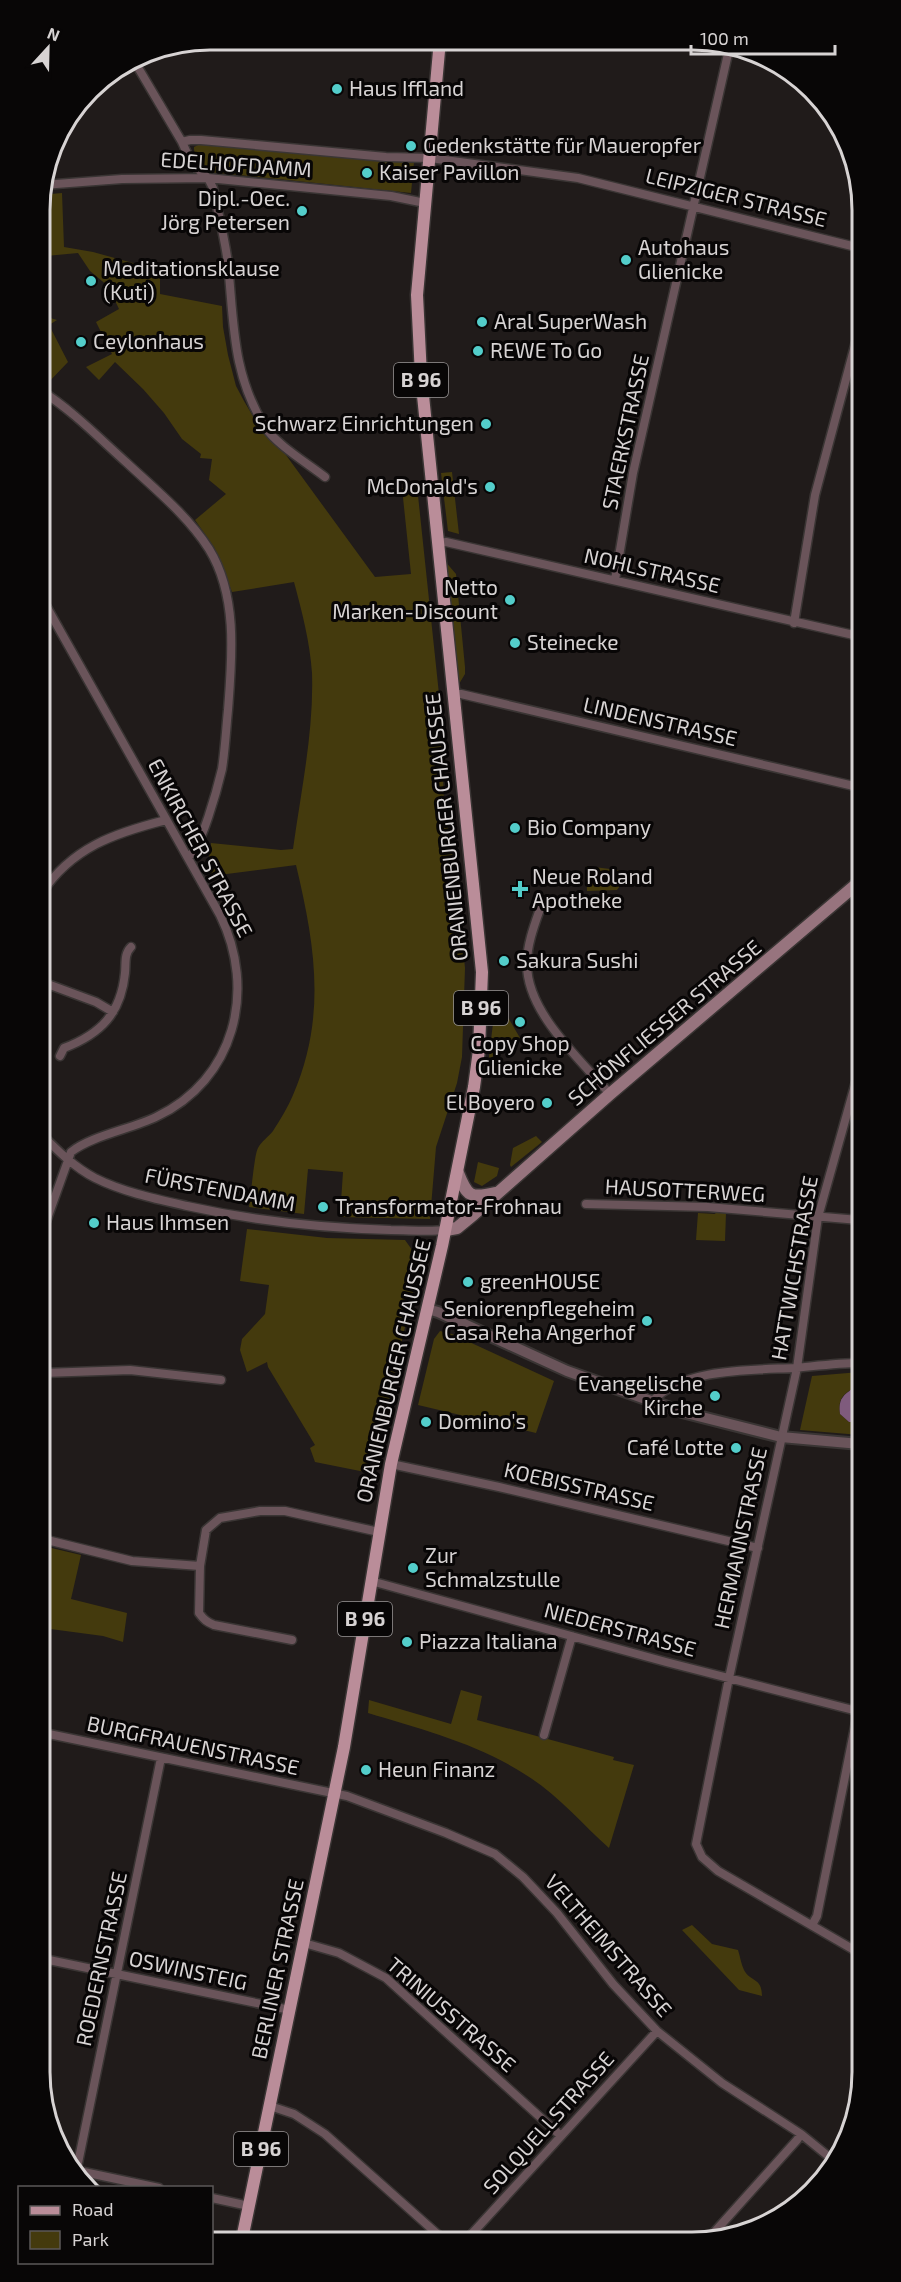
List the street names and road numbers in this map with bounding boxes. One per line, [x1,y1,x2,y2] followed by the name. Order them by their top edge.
[160,146,312,181] street label: EDELHOFDAMM
[643,162,830,231] street label: LEIPZIGER STRASSE
[596,352,653,512] street label: STAERKSTRASSE
[394,363,448,397] road number: B 96
[582,542,723,597] street label: NOHLSTRASSE
[581,691,740,750] street label: LINDENSTRASSE
[419,692,472,963] street label: ORANIENBURGER CHAUSSEE
[144,754,259,941] street label: ENKIRCHER STRASSE
[562,934,766,1110] street label: SCHÖNFLIESSER STRASSE
[454,991,508,1025] road number: B 96
[143,1162,298,1215] street label: FÜRSTENDAMM
[604,1173,766,1206] street label: HAUSOTTERWEG
[765,1173,822,1362] street label: HATTWICHSTRASSE
[350,1237,435,1505] street label: ORANIENBURGER CHAUSSEE
[708,1445,771,1631] street label: HERMANNSTRASSE
[502,1456,657,1515] street label: KOEBISSTRASSE
[542,1596,699,1661] street label: NIEDERSTRASSE
[338,1602,392,1636] road number: B 96
[85,1710,302,1779] street label: BURGFRAUENSTRASSE
[70,1869,131,2048] street label: ROEDERNSTRASSE
[541,1869,678,2021] street label: VELTHEIMSTRASSE
[245,1876,308,2061] street label: BERLINER STRASSE
[127,1945,250,1994] street label: OSWINSTEIG
[383,1951,521,2076] street label: TRINIUSSTRASSE
[477,2046,619,2199] street label: SOLQUELLSTRASSE
[234,2132,288,2166] road number: B 96

